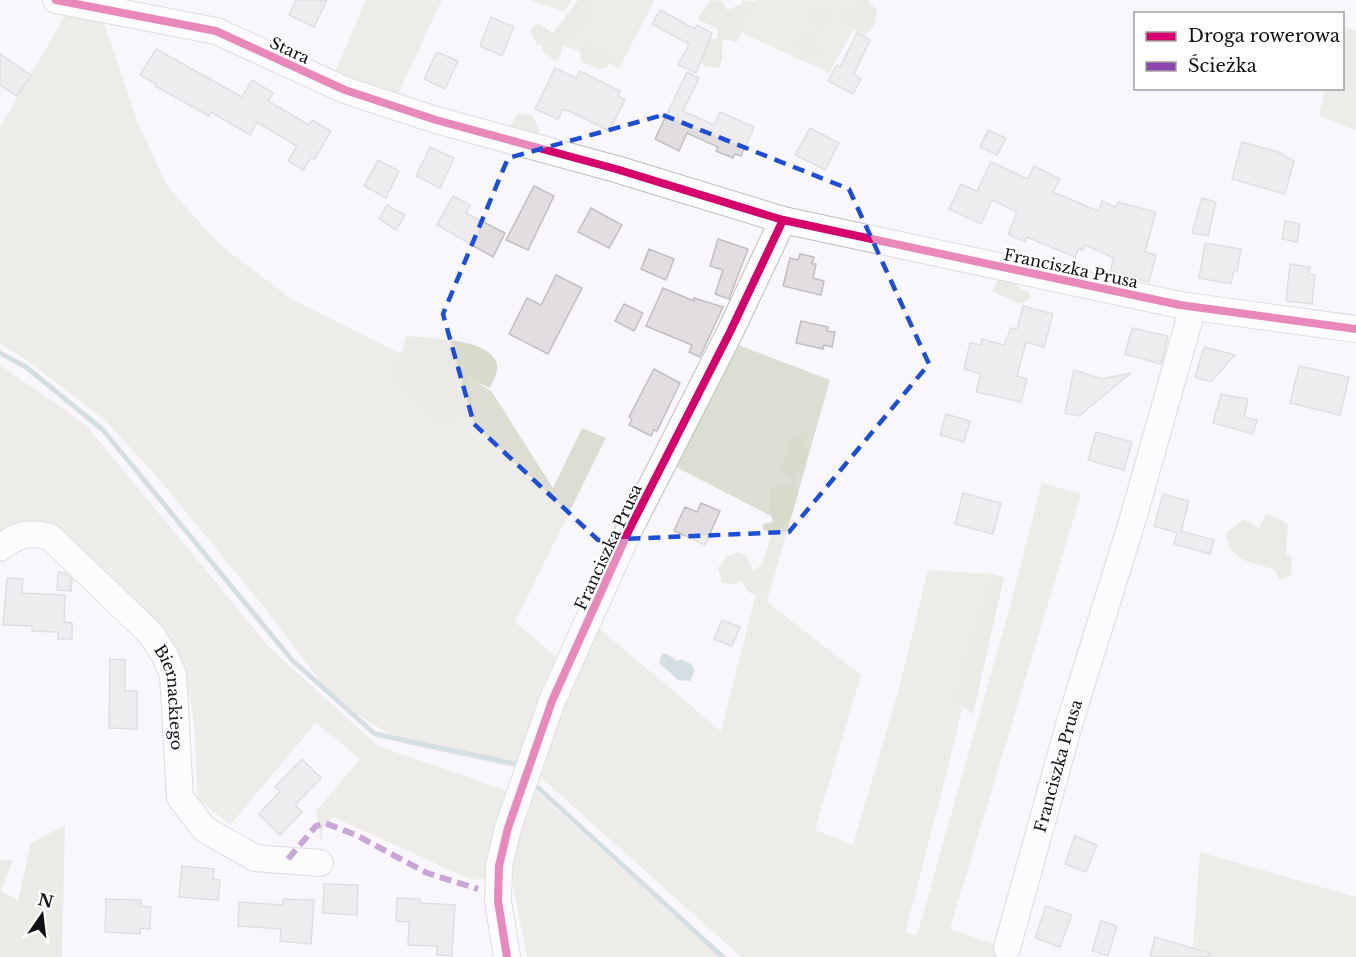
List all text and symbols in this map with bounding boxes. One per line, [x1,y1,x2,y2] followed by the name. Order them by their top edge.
[1134,12,1344,90] legend
[1188,25,1340,47] text: Droga rowerowa
[267,32,313,68] street label: Stara
[1188,54,1257,77] text: Ścieżka
[1002,244,1140,292] street label: Franciszka Prusa
[570,481,646,613] street label: Franciszka Prusa
[150,641,187,751] street label: Biernackiego
[1030,697,1086,835] street label: Franciszka Prusa
[12,885,72,945] north arrow
[36,889,55,912] text: N

